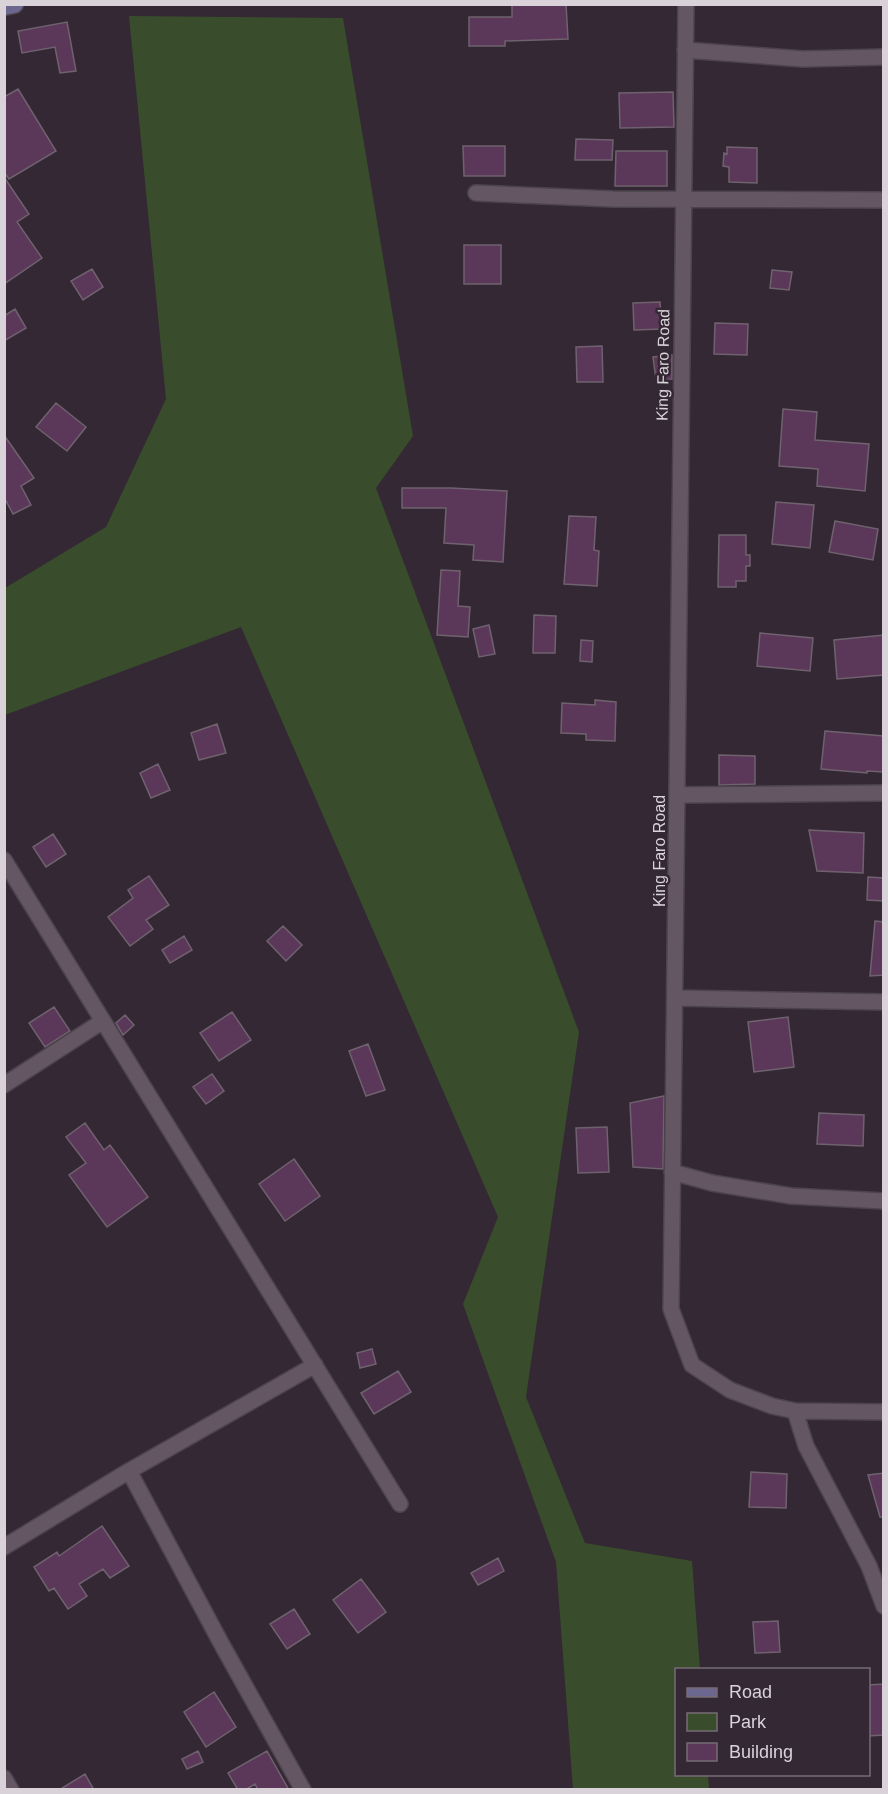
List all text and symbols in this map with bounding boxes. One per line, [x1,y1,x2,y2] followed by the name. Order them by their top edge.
[654,309,672,421] street label: King Faro Road
[651,795,668,907] street label: King Faro Road
[675,1668,870,1776] legend
[729,1682,772,1702] text: Road
[729,1712,767,1732] text: Park
[729,1742,793,1762] text: Building

